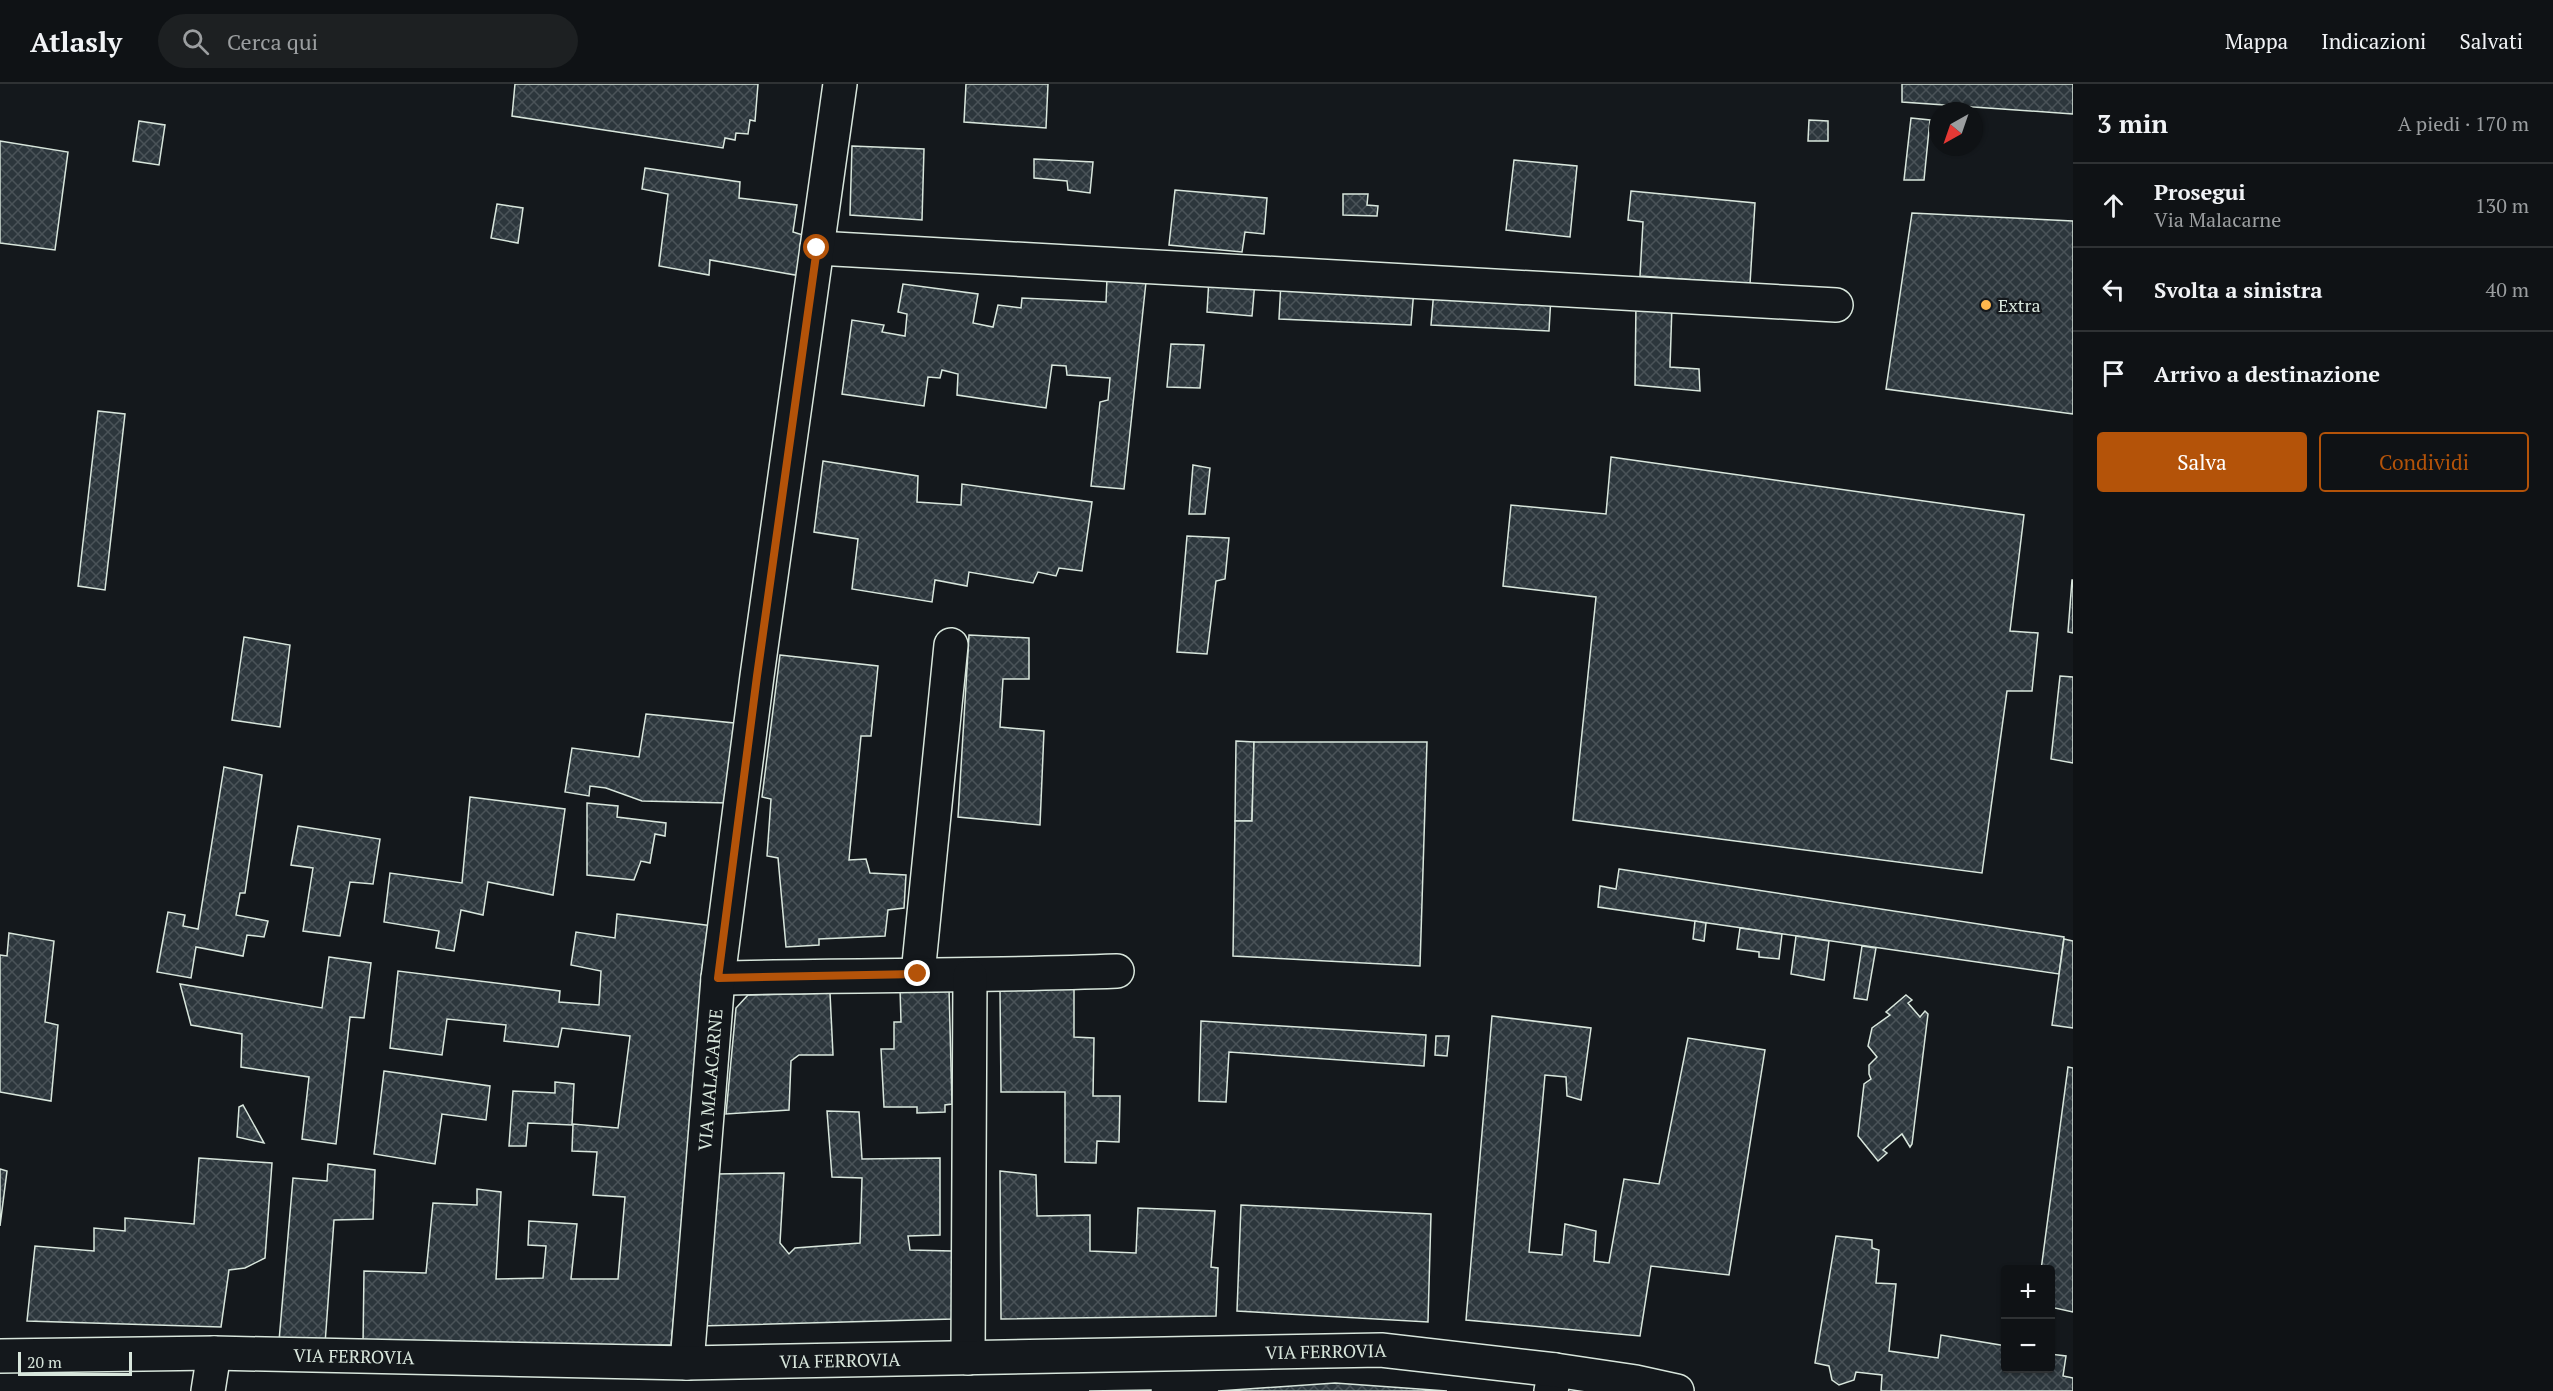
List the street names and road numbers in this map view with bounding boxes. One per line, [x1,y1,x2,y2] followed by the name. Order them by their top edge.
[692,1008,727,1152] street label: VIA MALACARNE
[1265,1338,1387,1364] street label: VIA FERROVIA
[293,1343,415,1369] street label: VIA FERROVIA
[779,1347,901,1373] street label: VIA FERROVIA

